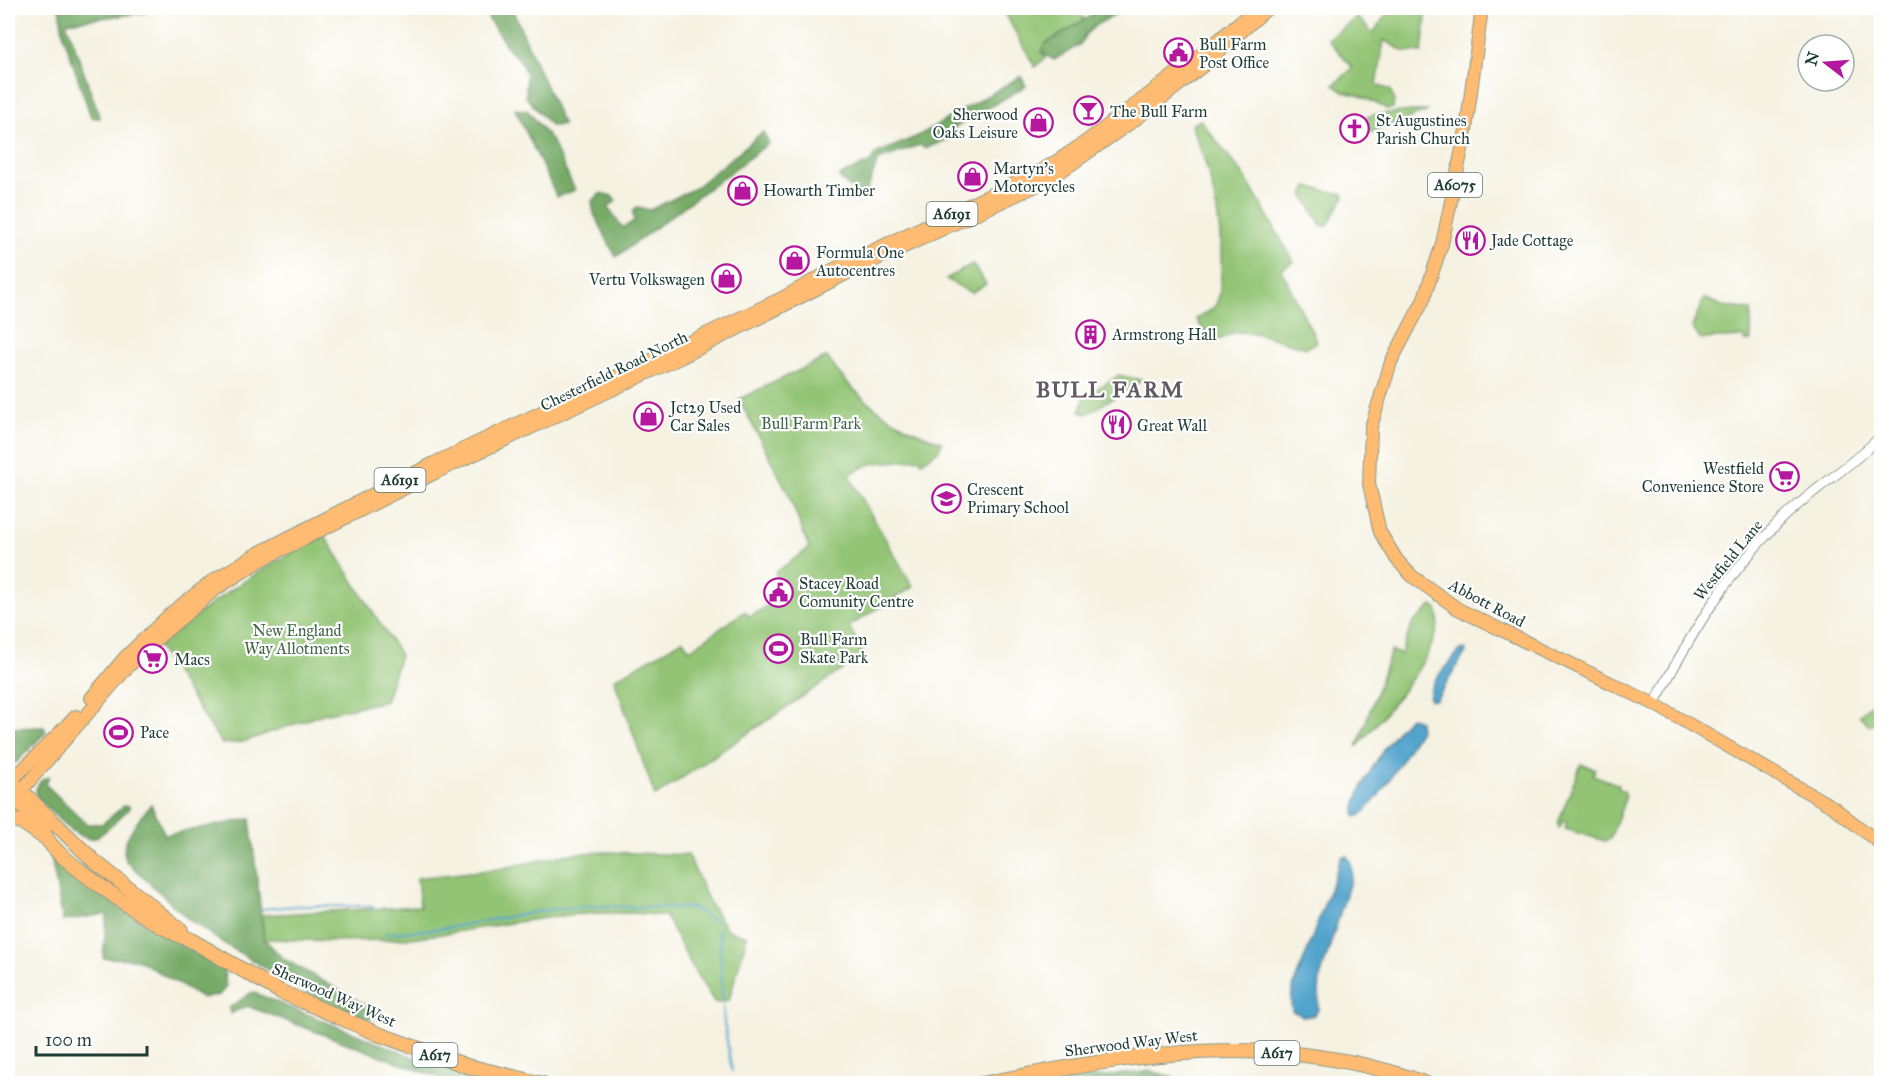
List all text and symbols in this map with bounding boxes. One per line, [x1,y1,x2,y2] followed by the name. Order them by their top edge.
[1796,33,1856,93] north arrow
[1199,35,1270,72] place label: Bull Farm Post Office
[1162,37,1194,69] public building icon: Bull Farm Post Office
[1801,49,1823,68] text: N
[1073,95,1105,127] bar icon: The Bull Farm
[1110,102,1208,121] place label: The Bull Farm
[933,105,1018,142] place label: Sherwood Oaks Leisure
[1023,107,1055,139] shop icon: Sherwood Oaks Leisure
[1376,111,1470,148] place label: St Augustines Parish Church
[1339,113,1371,145] church icon: St Augustines Parish Church
[993,159,1075,196] place label: Martyn's Motorcycles
[956,161,988,193] shop icon: Martyn's Motorcycles
[1428,173,1482,197] road number: A6075
[726,174,758,206] shop icon: Howarth Timber
[763,181,875,200] place label: Howarth Timber
[926,202,978,226] road number: A6191
[1454,224,1486,256] restaurant icon: Jade Cottage
[1489,231,1574,251] place label: Jade Cottage
[815,243,904,280] place label: Formula One Autocentres
[779,245,811,277] shop icon: Formula One Autocentres
[710,263,742,295] shop icon: Vertu Volkswagen
[588,270,705,290] place label: Vertu Volkswagen
[1075,318,1107,350] building icon: Armstrong Hall
[1111,325,1217,345] place label: Armstrong Hall
[537,327,691,415] street label: Chesterfield Road North
[1036,376,1184,403] district label: BULL FARM
[668,398,741,435] place label: Jct29 Used Car Sales
[633,400,665,432] shop icon: Jct29 Used Car Sales
[1100,409,1132,441] restaurant icon: Great Wall
[761,414,862,433] park label: Bull Farm Park
[1137,416,1208,435] place label: Great Wall
[1642,459,1764,496] place label: Westfield Convenience Store
[1769,461,1801,493] supermarket icon: Westfield Convenience Store
[374,468,426,492] road number: A6191
[967,480,1070,517] place label: Crescent Primary School
[930,482,962,514] school or university icon: Crescent Primary School
[1690,516,1767,604] street label: Westfield Lane
[799,574,914,611] place label: Stacey Road Comunity Centre
[1445,575,1528,631] street label: Abbott Road
[762,576,794,608] public building icon: Stacey Road Comunity Centre
[244,621,350,658] park label: New England Way Allotments
[800,630,869,667] place label: Bull Farm Skate Park
[763,632,795,664] sports icon: Bull Farm Skate Park
[137,643,169,675] supermarket icon: Macs
[174,650,210,669] place label: Macs
[103,716,135,748] sports icon: Pace
[140,723,169,742] place label: Pace
[269,959,399,1031] street label: Sherwood Way West
[36,1019,147,1057] scale bar
[1064,1025,1199,1061] street label: Sherwood Way West
[45,1029,92,1051] text: 100 m
[1254,1041,1300,1065] road number: A617
[412,1043,458,1067] road number: A617

